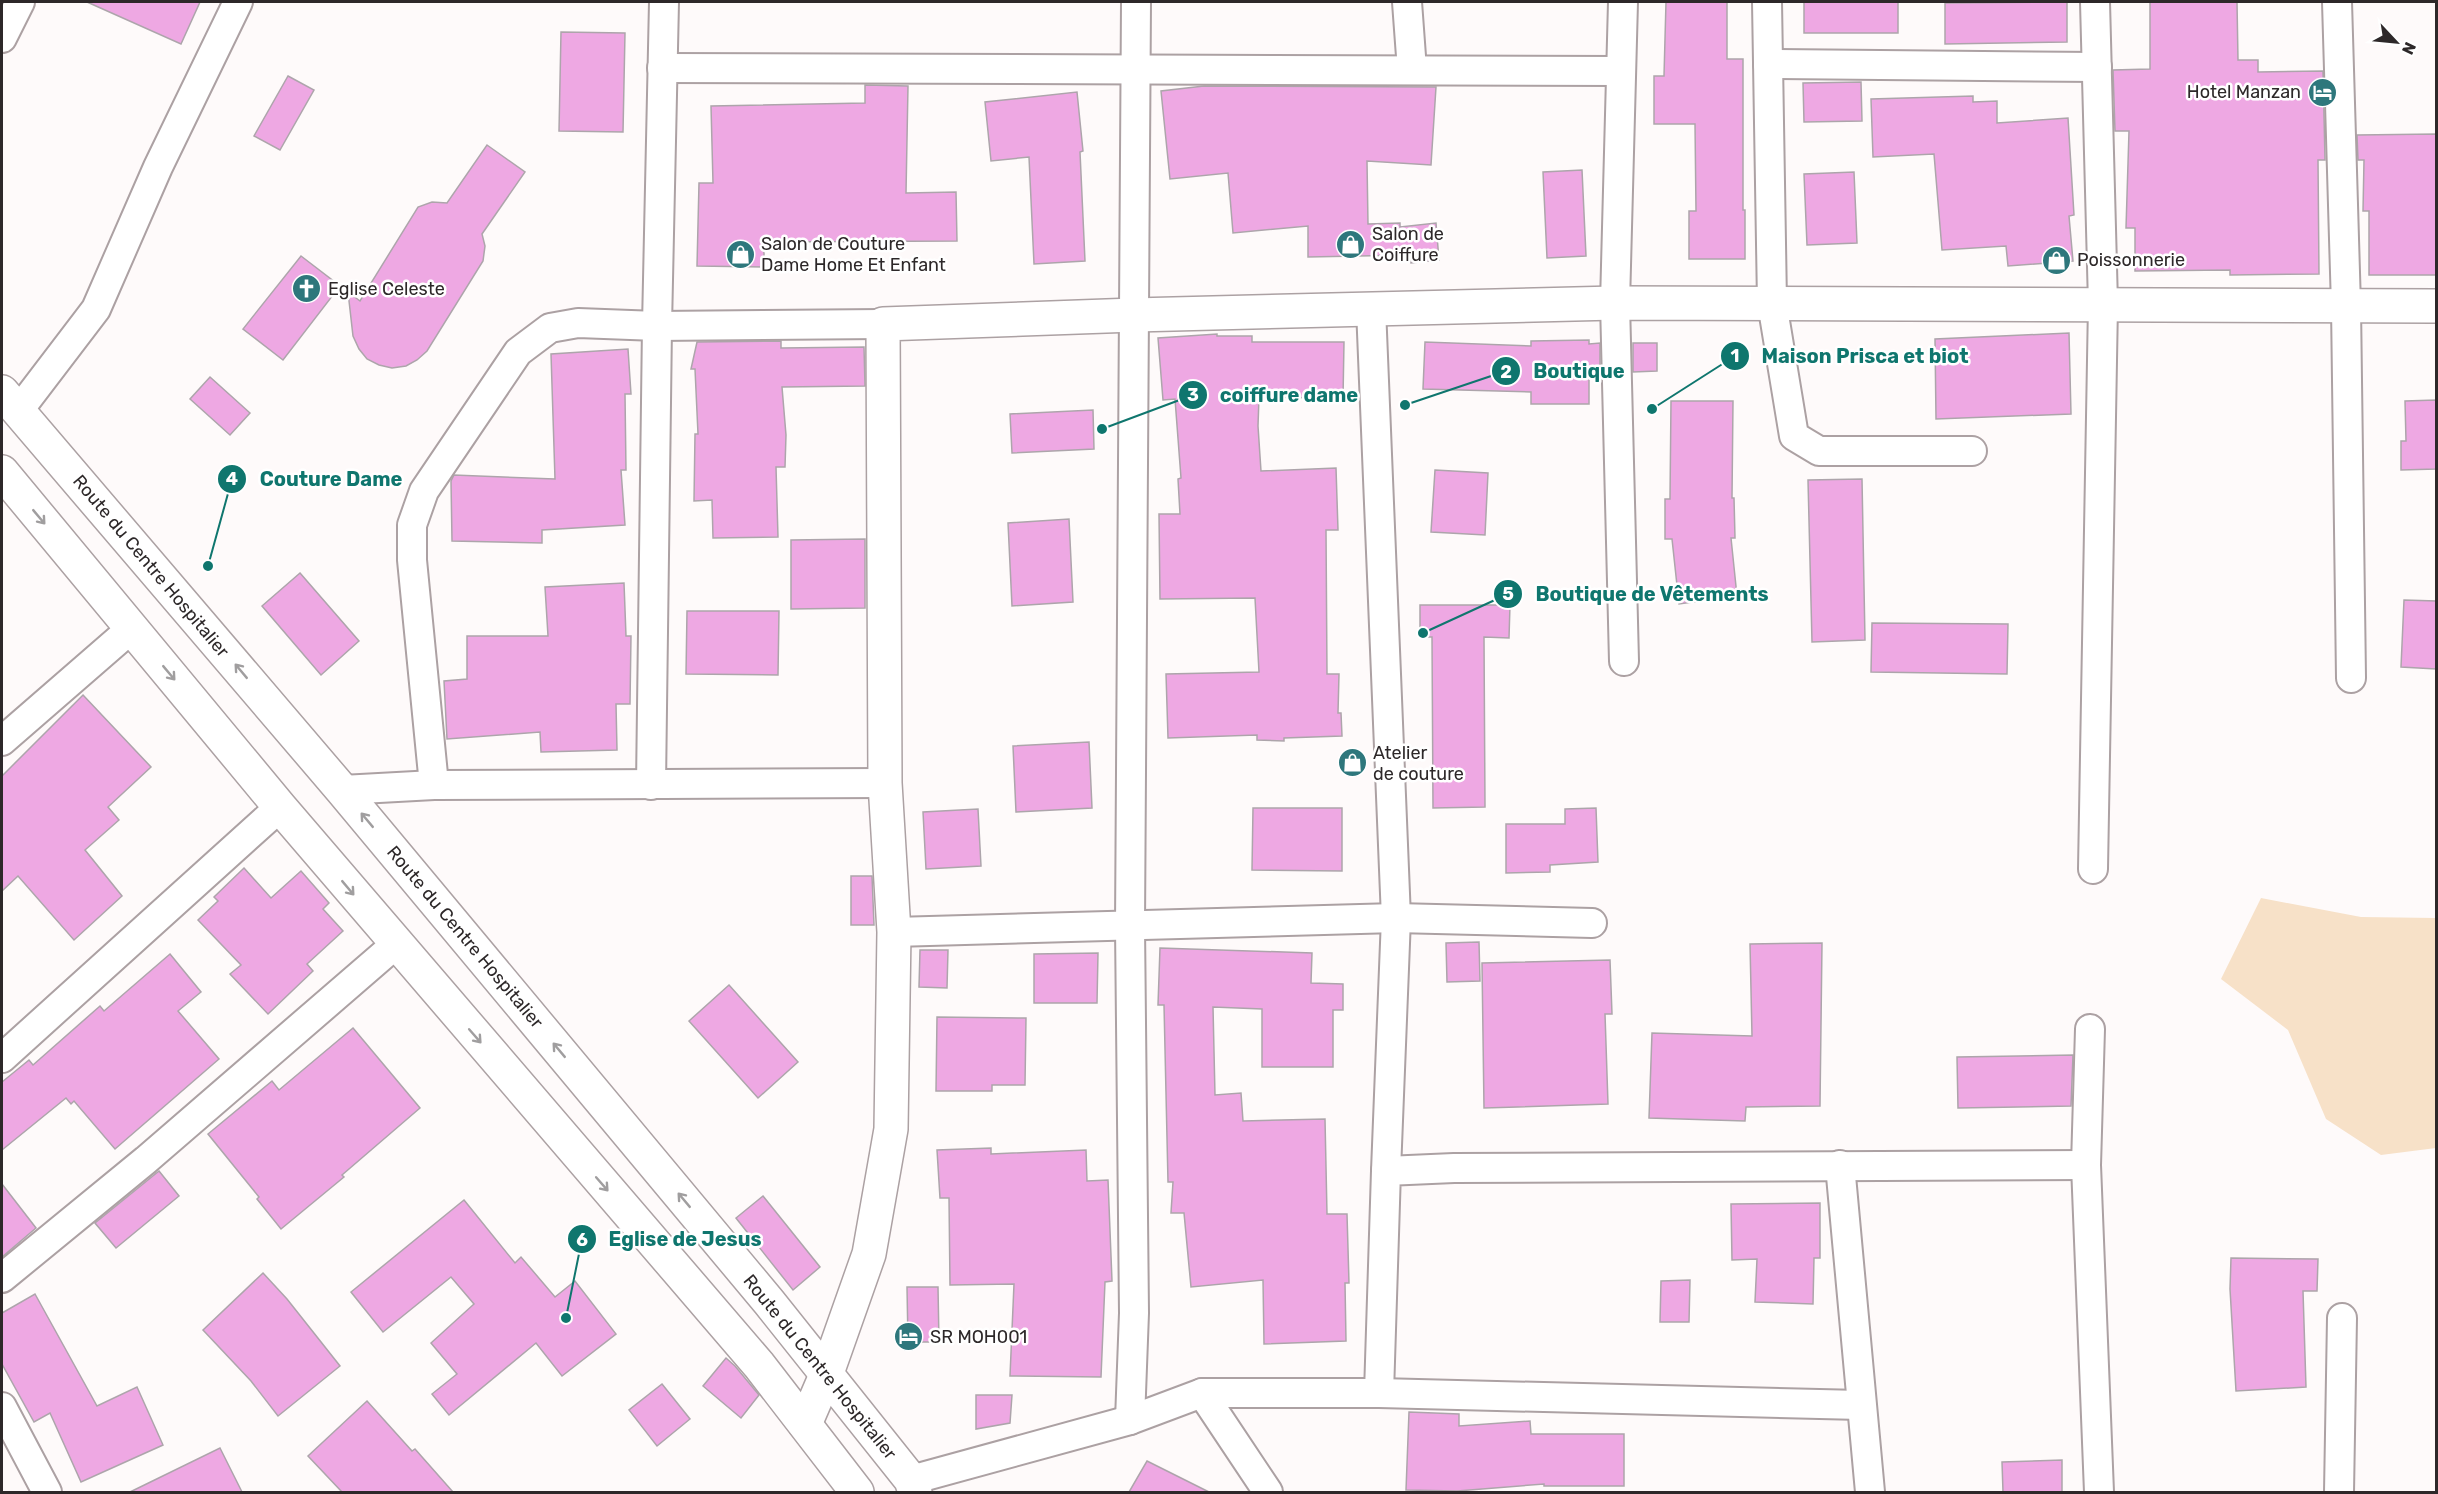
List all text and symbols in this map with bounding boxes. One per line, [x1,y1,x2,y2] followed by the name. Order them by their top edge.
[2366,12,2426,72] north arrow
[2398,39,2420,58] text: N
[2306,76,2338,108] hotel icon: Hotel Manzan
[2187,81,2301,103] place label: Hotel Manzan
[1372,223,1444,266] place label: Salon de Coiffure
[1335,228,1367,260] shop icon: Salon de Coiffure
[761,233,946,276] place label: Salon de Couture Dame Home Et Enfant
[724,238,756,270] shop icon: Salon de Couture Dame Home Et Enfant
[2040,244,2072,276] shop icon: Poissonnerie
[2077,249,2185,271] place label: Poissonnerie
[291,273,323,305] church icon: Eglise Celeste
[328,278,445,300] place label: Eglise Celeste
[1720,337,1981,375] callout: Maison Prisca et biot
[1761,344,1969,368] text: Maison Prisca et biot
[1731,345,1739,367] text: 1
[1491,352,1636,390] callout: Boutique
[1533,359,1625,383] text: Boutique
[1500,361,1512,383] text: 2
[1178,376,1370,414] callout: coiffure dame
[1220,383,1358,407] text: coiffure dame
[1187,384,1199,406] text: 3
[217,460,414,498] callout: Couture Dame
[260,467,402,491] text: Couture Dame
[226,468,238,490] text: 4
[68,470,234,662] street label: Route du Centre Hospitalier
[32,509,46,524] one-way arrow
[1493,575,1781,613] callout: Boutique de Vêtements
[1535,582,1769,606] text: Boutique de Vêtements
[1502,583,1514,605] text: 5
[234,664,248,679] one-way arrow
[163,665,176,681] one-way arrow
[1373,742,1464,785] place label: Atelier de couture
[1336,747,1368,779] shop icon: Atelier de couture
[360,813,374,828] one-way arrow
[382,841,548,1033] street label: Route du Centre Hospitalier
[341,880,355,895] one-way arrow
[468,1028,482,1043] one-way arrow
[553,1042,566,1058] one-way arrow
[595,1175,609,1191] one-way arrow
[677,1193,691,1208] one-way arrow
[567,1220,774,1258] callout: Eglise de Jesus
[608,1227,762,1251] text: Eglise de Jesus
[576,1229,588,1251] text: 6
[739,1270,901,1464] street label: Route du Centre Hospitalier
[893,1321,925,1353] hotel icon: SR MOH001
[930,1326,1027,1348] place label: SR MOH001

